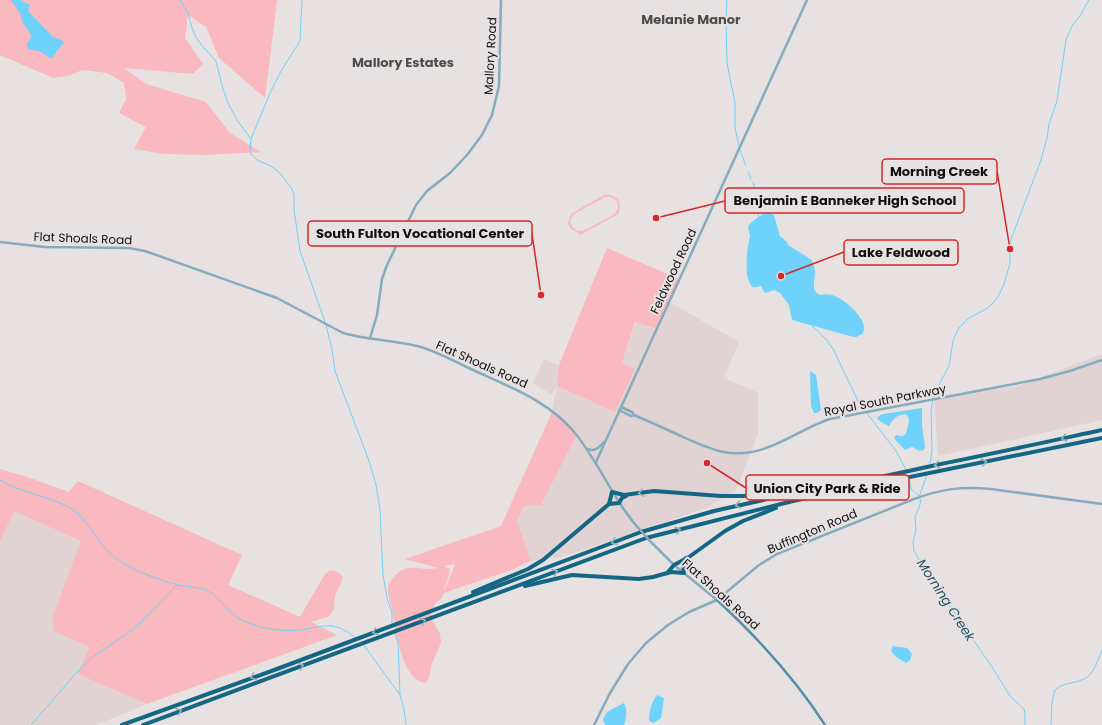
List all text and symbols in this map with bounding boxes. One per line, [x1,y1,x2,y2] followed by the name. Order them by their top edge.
[641,10,741,29] district label: Melanie Manor
[479,17,501,95] street label: Mallory Road
[352,53,454,72] district label: Mallory Estates
[882,159,997,184] callout: Morning Creek
[890,162,988,181] text: Morning Creek
[725,188,964,213] callout: Benjamin E Banneker High School
[734,191,957,210] text: Benjamin E Banneker High School
[308,221,532,246] callout: South Fulton Vocational Center
[316,224,525,243] text: South Fulton Vocational Center
[646,226,700,316] street label: Feldwood Road
[33,228,133,248] street label: Flat Shoals Road
[844,240,958,265] callout: Lake Feldwood
[852,243,950,262] text: Lake Feldwood
[433,336,531,392] street label: Flat Shoals Road
[822,380,948,420] street label: Royal South Parkway
[1061,433,1067,441] one-way arrow
[981,458,988,466] one-way arrow
[934,461,940,469] one-way arrow
[746,475,909,500] callout: Union City Park & Ride
[753,479,901,498] text: Union City Park & Ride
[638,488,644,497] one-way arrow
[735,501,741,509] one-way arrow
[765,504,859,558] street label: Buffington Road
[674,526,681,535] one-way arrow
[610,538,617,546] one-way arrow
[679,555,763,633] street label: Flat Shoals Road
[912,555,980,646] water label: Morning Creek
[551,569,558,577] one-way arrow
[420,618,427,626] one-way arrow
[371,627,378,635] one-way arrow
[298,663,305,671] one-way arrow
[250,673,257,681] one-way arrow
[176,708,183,716] one-way arrow

